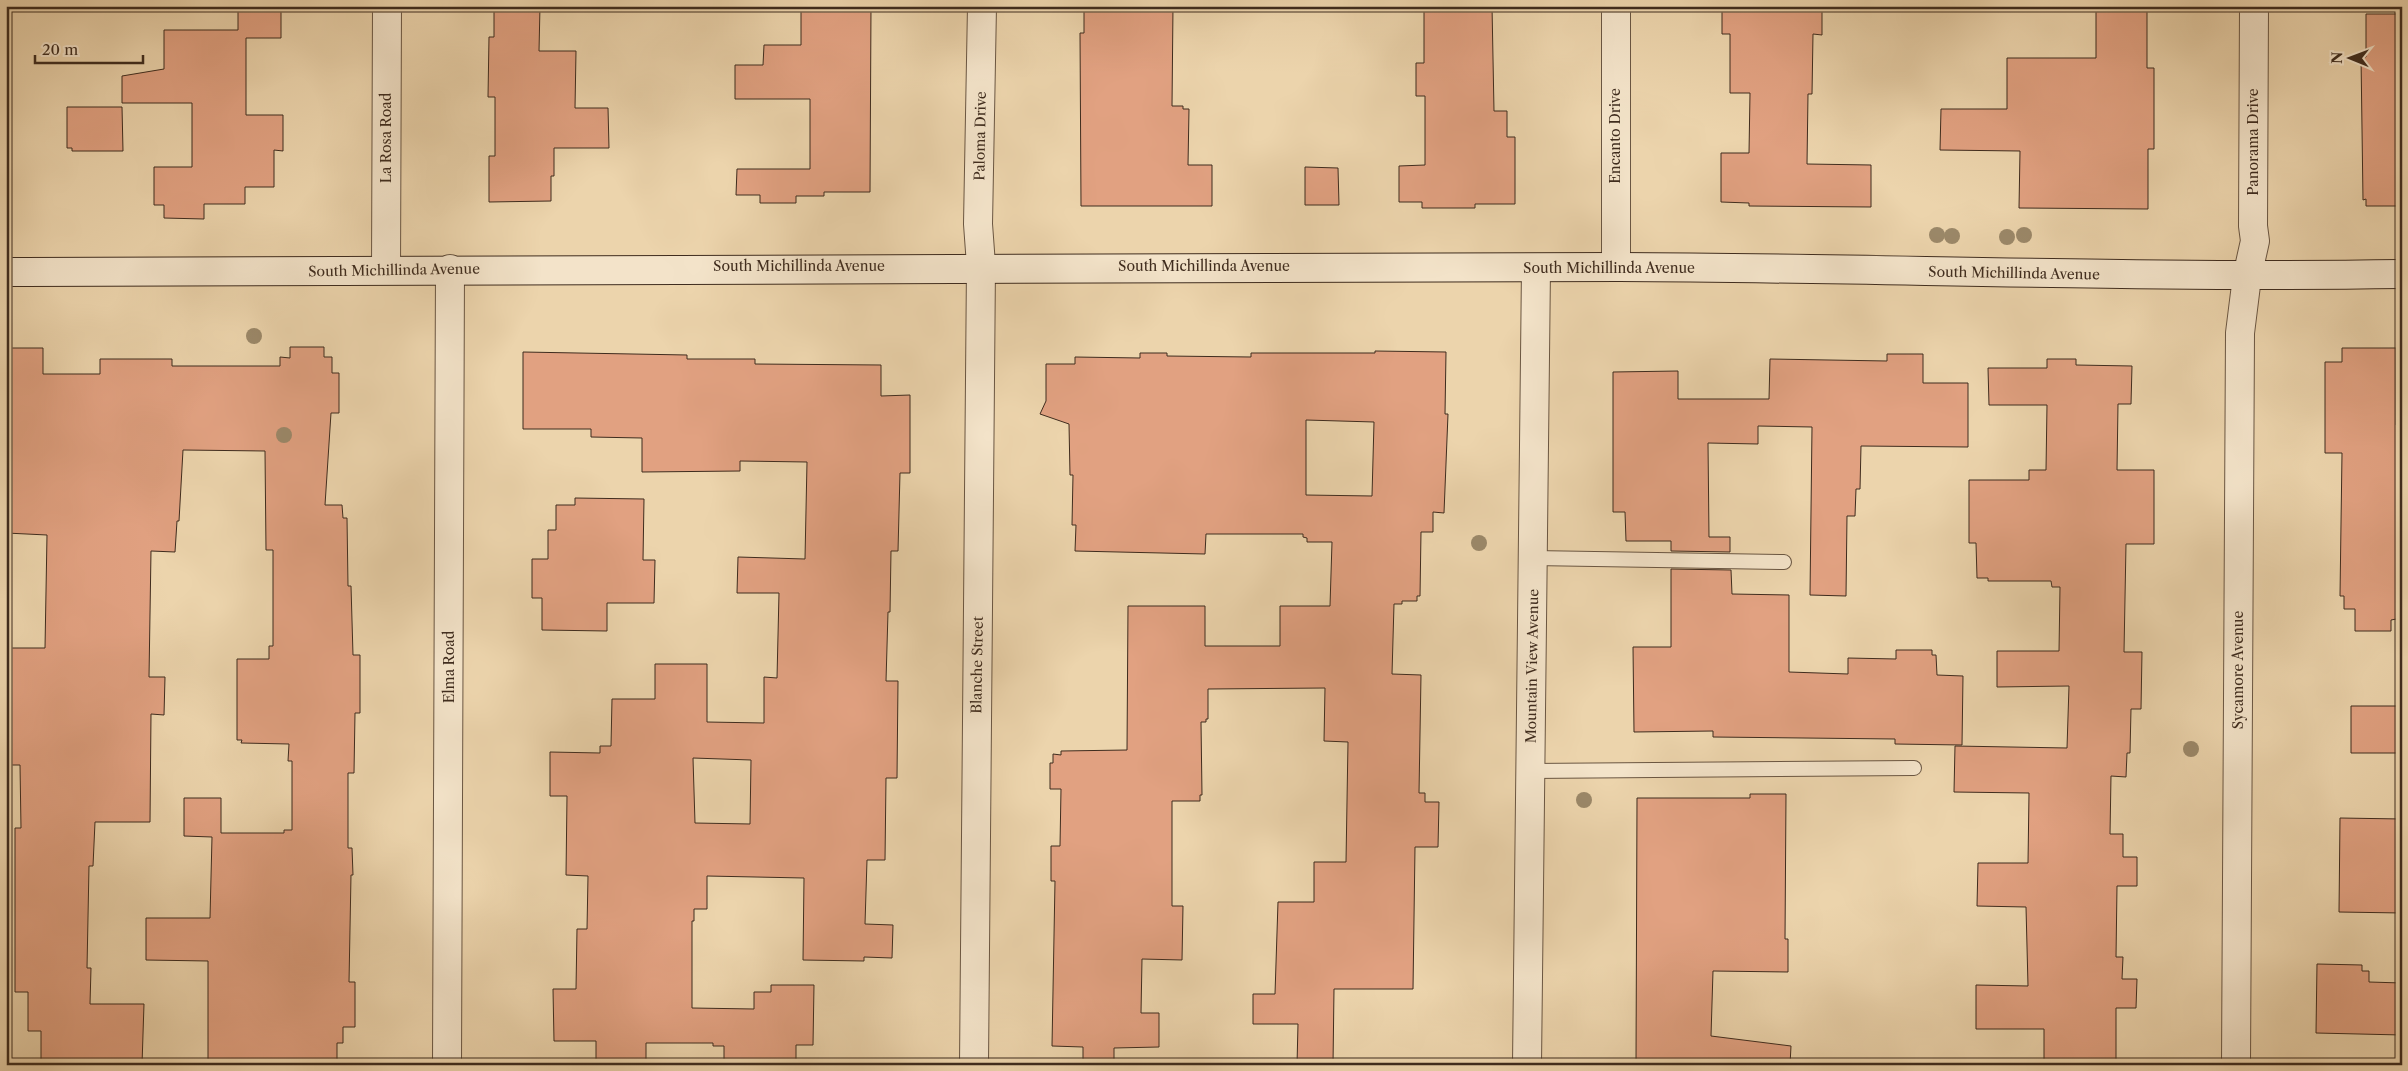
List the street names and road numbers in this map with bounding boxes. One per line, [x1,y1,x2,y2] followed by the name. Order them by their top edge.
[1606,88,1624,184] street label: Encanto Drive
[2244,88,2262,196] street label: Panorama Drive
[970,91,990,181] street label: Paloma Drive
[377,92,395,183] street label: La Rosa Road
[713,257,885,275] street label: South Michillinda Avenue
[1118,257,1290,275] street label: South Michillinda Avenue
[308,259,480,280] street label: South Michillinda Avenue
[1523,259,1695,277] street label: South Michillinda Avenue
[1928,263,2100,284] street label: South Michillinda Avenue
[1522,589,1542,743] street label: Mountain View Avenue
[2229,611,2247,729] street label: Sycamore Avenue
[967,616,987,714] street label: Blanche Street
[440,630,458,703] street label: Elma Road

